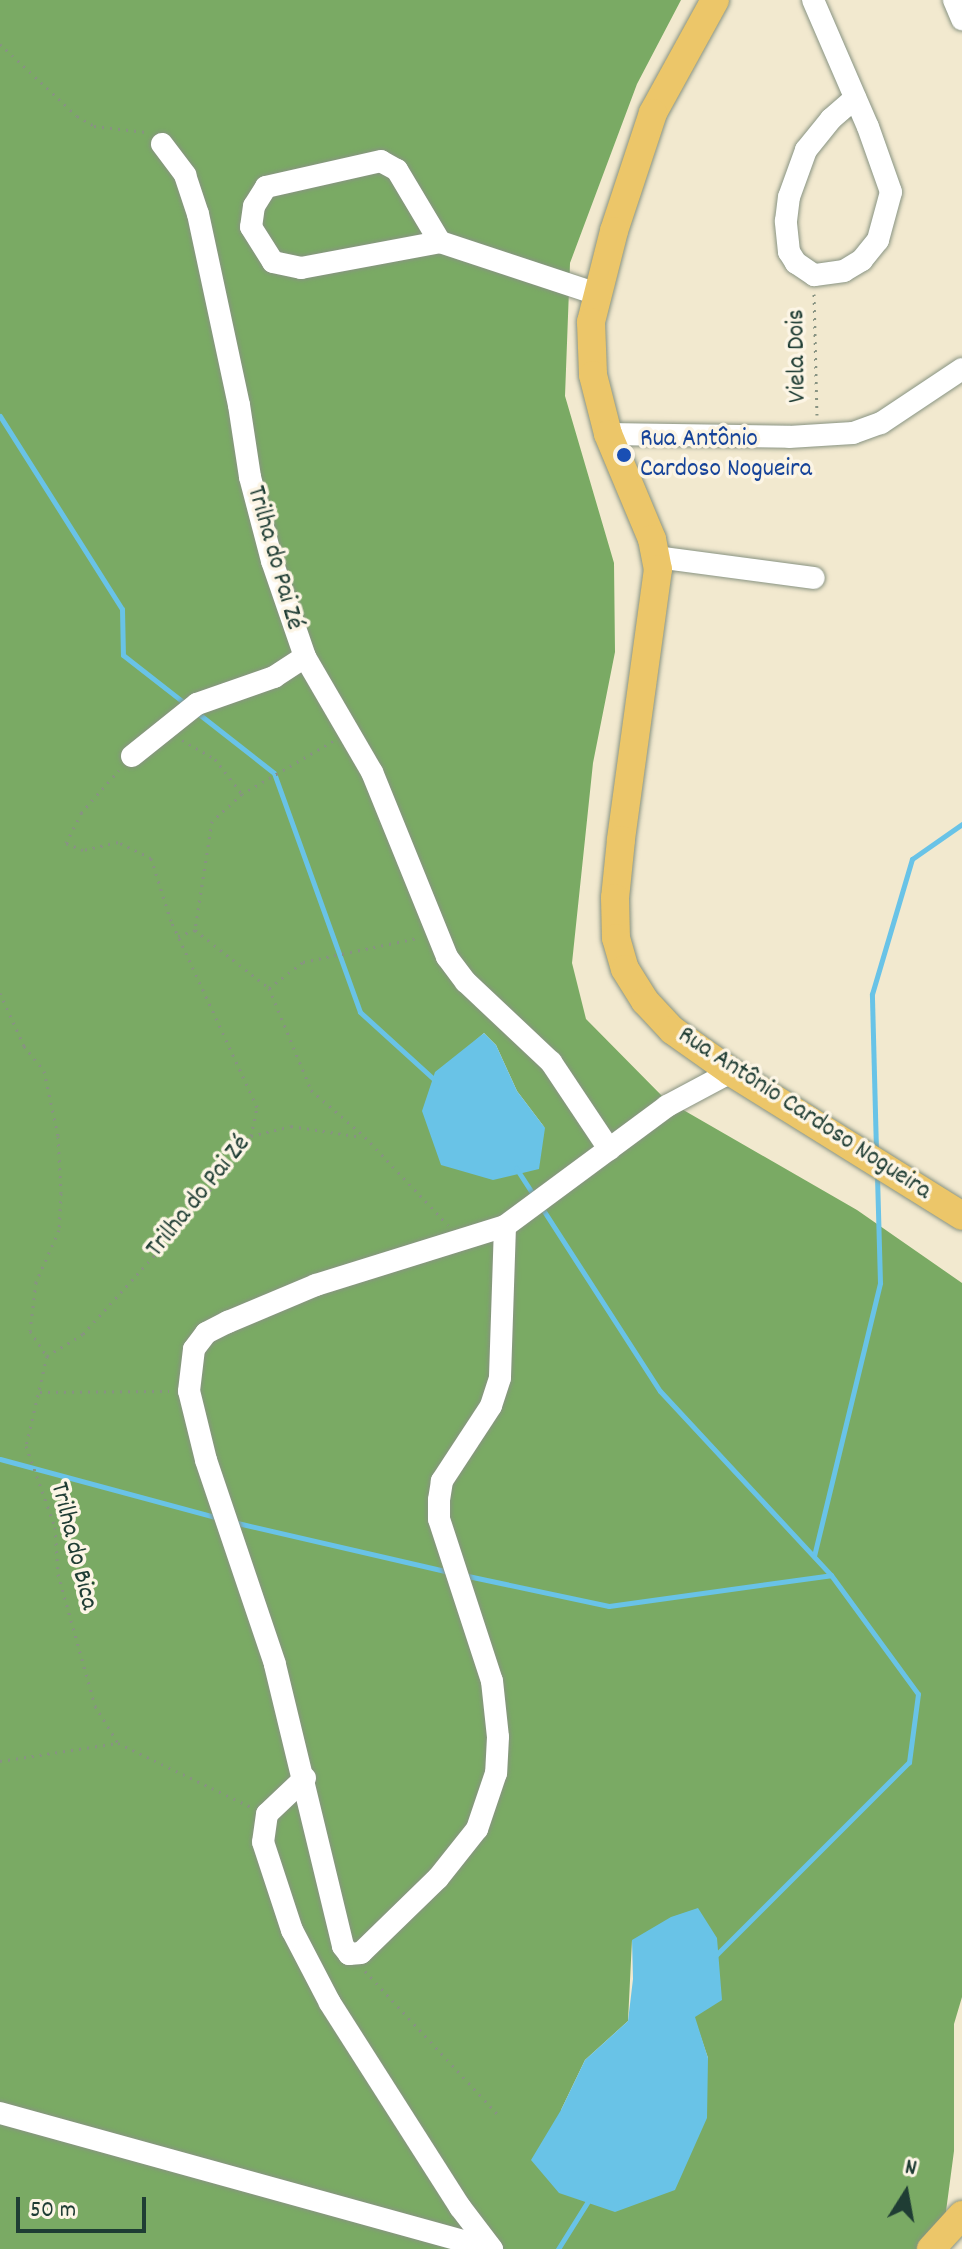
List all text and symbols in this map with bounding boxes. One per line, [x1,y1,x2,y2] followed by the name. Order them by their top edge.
[782,309,814,403] street label: Viela Dois
[640,424,812,486] place label: Rua Antônio Cardoso Nogueira
[615,446,633,464] marker: Rua Antônio Cardoso Nogueira
[239,482,309,634] street label: Trilha do Pai Zé
[672,1020,936,1208] street label: Rua Antônio Cardoso Nogueira
[140,1130,258,1264] street label: Trilha do Pai Zé
[42,1479,104,1613] street label: Trilha do Bica
[866,2153,946,2233] north arrow
[902,2153,919,2185] text: N
[20,2181,150,2231] scale bar
[30,2194,76,2228] text: 50 m

